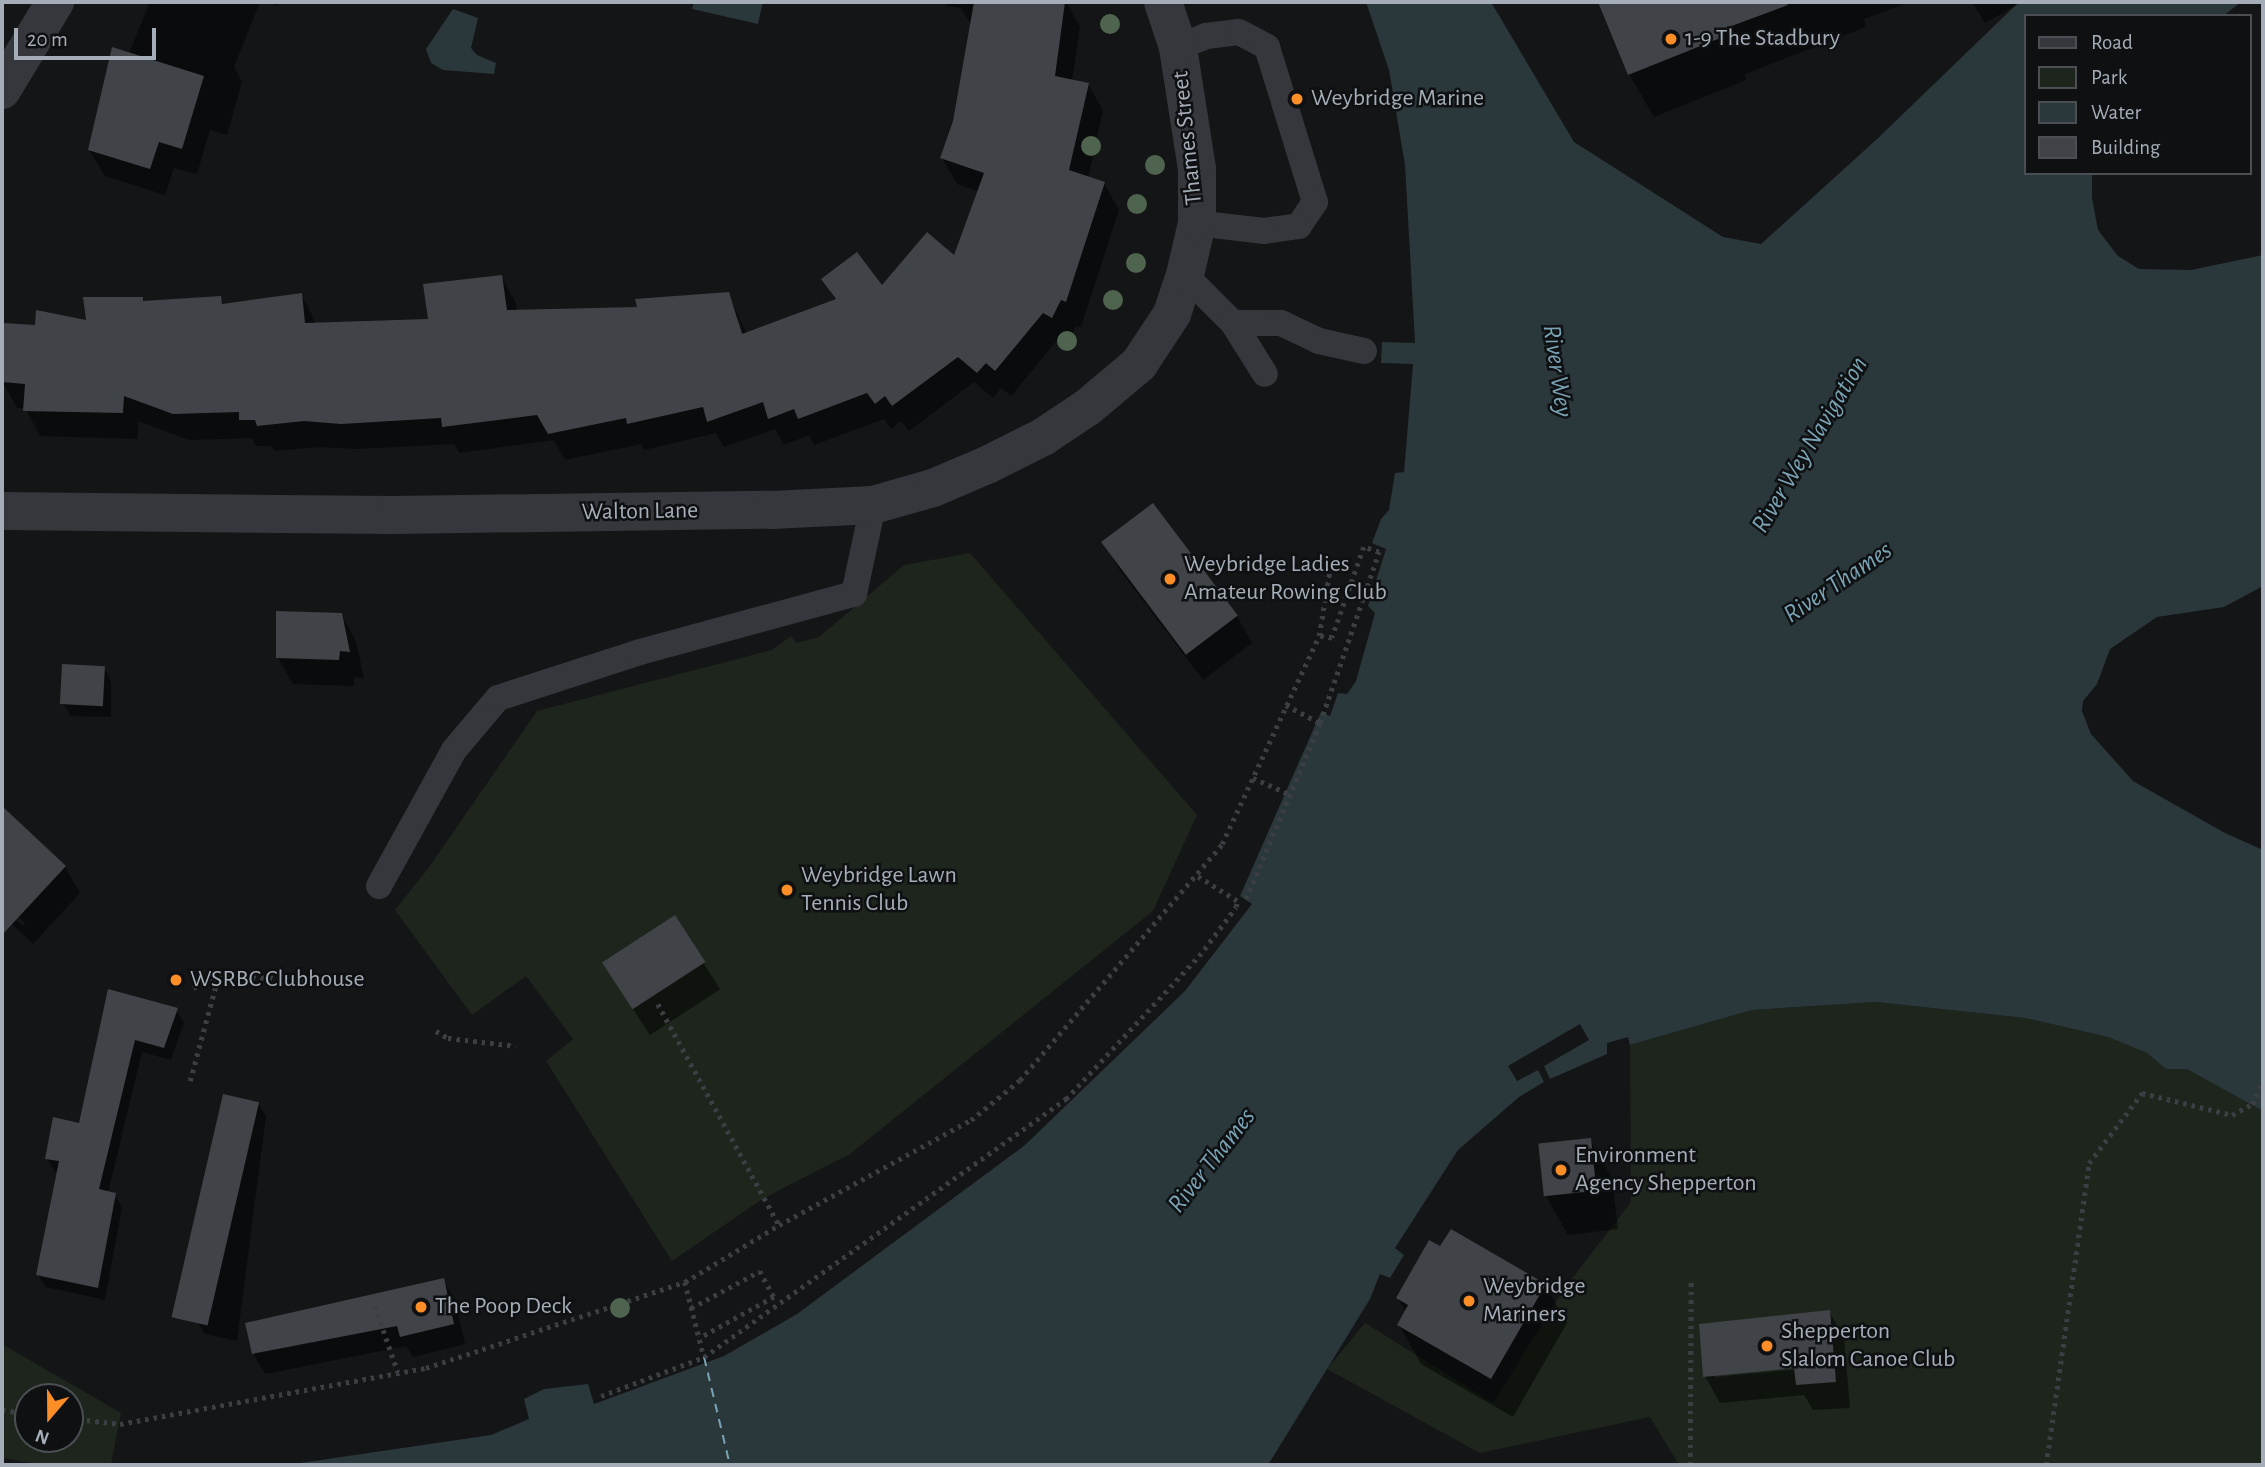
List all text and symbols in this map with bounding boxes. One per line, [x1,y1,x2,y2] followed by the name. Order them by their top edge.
[18,14,159,58] scale bar
[2024,14,2251,175] legend
[1685,25,1840,53] place label: 1-9 The Stadbury
[27,29,68,50] text: 20 m
[1663,31,1679,47] marker: 1-9 The Stadbury
[2091,32,2133,53] text: Road
[2091,67,2127,88] text: Park
[1167,70,1209,206] street label: Thames Street
[1311,85,1484,113] place label: Weybridge Marine
[1289,91,1305,107] marker: Weybridge Marine
[2091,102,2141,123] text: Water
[2091,137,2160,158] text: Building
[1535,323,1579,419] water label: River Wey
[1745,351,1875,539] water label: River Wey Navigation
[581,497,699,527] street label: Walton Lane
[1778,535,1898,631] water label: River Thames
[1184,551,1387,607] place label: Weybridge Ladies Amateur Rowing Club
[1162,571,1178,587] marker: Weybridge Ladies Amateur Rowing Club
[801,862,957,918] place label: Weybridge Lawn Tennis Club
[779,882,795,898] marker: Weybridge Lawn Tennis Club
[190,966,364,994] place label: WSRBC Clubhouse
[168,972,184,988] marker: WSRBC Clubhouse
[1162,1103,1262,1219] water label: River Thames
[1575,1142,1757,1198] place label: Environment Agency Shepperton
[1553,1162,1569,1178] marker: Environment Agency Shepperton
[1483,1273,1586,1329] place label: Weybridge Mariners
[435,1293,572,1321] place label: The Poop Deck
[1461,1293,1477,1309] marker: Weybridge Mariners
[413,1299,429,1315] marker: The Poop Deck
[1781,1318,1955,1374] place label: Shepperton Slalom Canoe Club
[1759,1338,1775,1354] marker: Shepperton Slalom Canoe Club
[14,1383,84,1453] north arrow
[33,1425,52,1448] text: N

